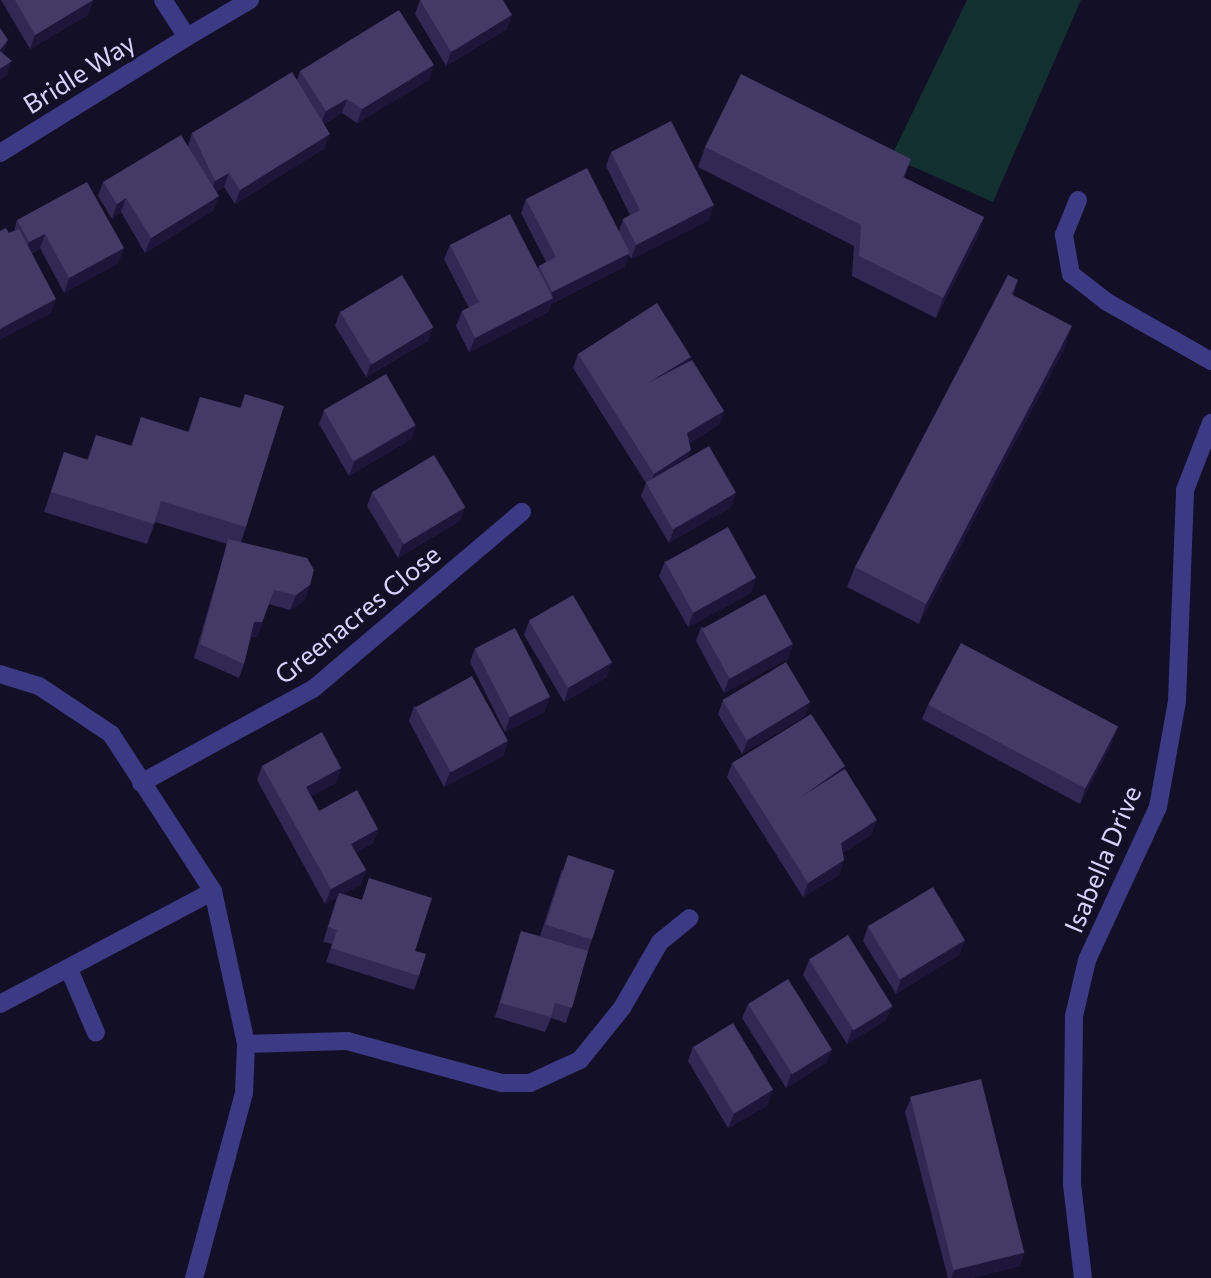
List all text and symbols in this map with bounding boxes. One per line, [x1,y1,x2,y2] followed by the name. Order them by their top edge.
[17,26,141,120] street label: Bridle Way
[268,538,446,690] street label: Greenacres Close
[1057,781,1147,937] street label: Isabella Drive

